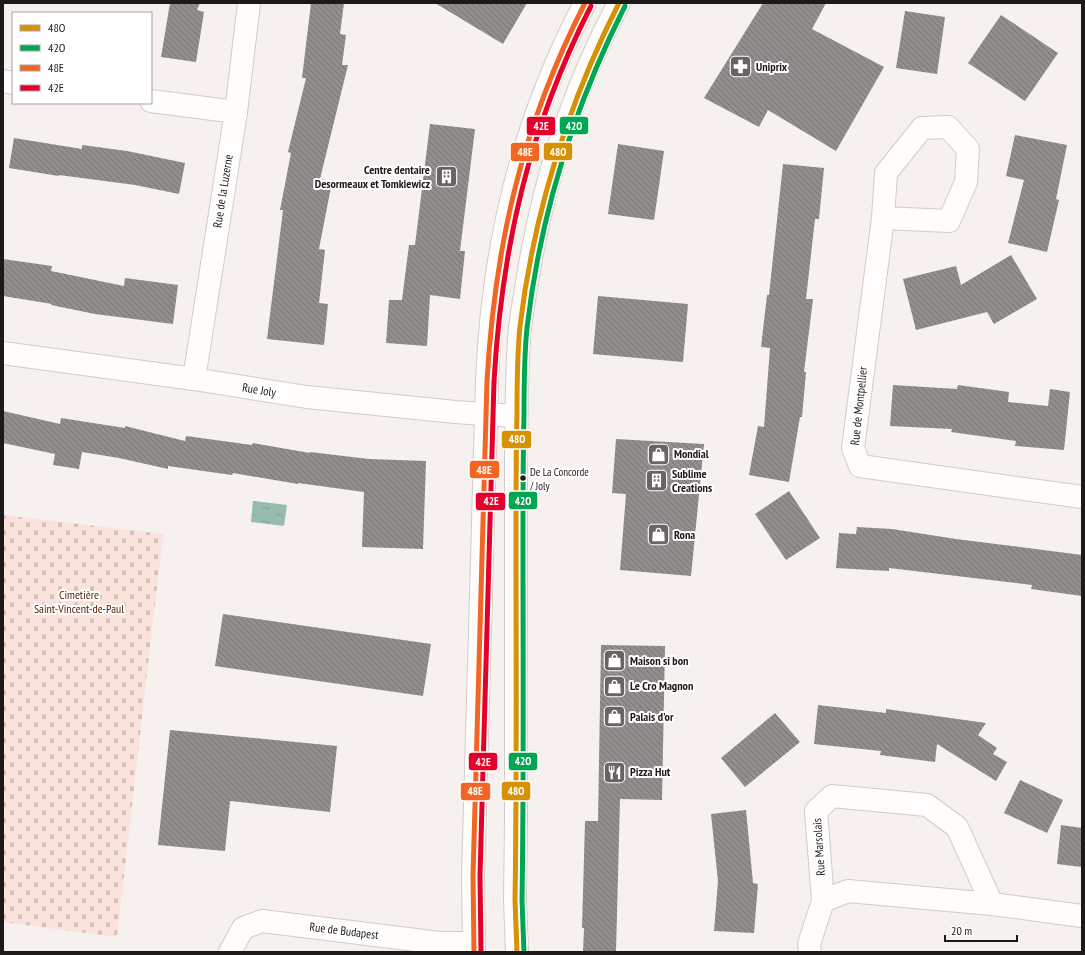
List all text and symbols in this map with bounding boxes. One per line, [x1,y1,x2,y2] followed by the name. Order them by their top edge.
[12,12,152,104] legend
[48,20,66,35] text: 48O
[48,40,66,55] text: 42O
[727,54,753,80] pharmacy icon: Uniprix
[756,59,788,74] place label: Uniprix
[48,60,64,75] text: 48E
[48,80,64,95] text: 42E
[526,116,556,136] line badge: 42E
[559,116,589,135] line badge: 42O
[533,119,549,133] text: 42E
[566,119,582,133] text: 42O
[510,142,540,162] line badge: 48E
[543,142,573,161] line badge: 48O
[517,145,533,159] text: 48E
[550,145,566,159] text: 48O
[209,153,236,229] street label: Rue de la Luzerne
[315,162,430,191] place label: Centre dentaire Desormeaux et Tomkiewicz
[433,164,459,190] building icon: Centre dentaire Desormeaux et Tomkiewicz
[847,365,870,446] street label: Rue de Montpellier
[241,379,277,400] street label: Rue Joly
[501,430,532,449] line badge: 48O
[509,432,525,446] text: 48O
[646,441,672,467] shop icon: Mondial
[674,446,709,461] place label: Mondial
[469,460,500,479] line badge: 48E
[476,463,492,477] text: 48E
[529,465,589,493] place label: De La Concorde / Joly
[672,466,712,495] place label: Sublime Creations
[644,468,670,494] building icon: Sublime Creations
[518,473,528,483] marker: De La Concorde / Joly
[508,491,538,510] line badge: 42O
[475,492,506,511] line badge: 42E
[483,494,499,508] text: 42E
[515,494,531,508] text: 42O
[646,522,672,548] shop icon: Rona
[674,527,695,542] place label: Rona
[34,587,124,616] park label: Cimetière Saint-Vincent-de-Paul
[602,648,628,674] shop icon: Maison si bon
[630,653,688,668] place label: Maison si bon
[601,673,627,699] shop icon: Le Cro Magnon
[630,678,693,693] place label: Le Cro Magnon
[602,704,628,730] shop icon: Palais d'or
[630,709,674,724] place label: Palais d'or
[468,752,498,771] line badge: 42E
[508,752,538,771] line badge: 42O
[515,754,531,768] text: 42O
[475,755,491,769] text: 42E
[602,759,628,785] restaurant icon: Pizza Hut
[630,764,671,779] place label: Pizza Hut
[501,781,531,801] line badge: 48O
[460,782,491,801] line badge: 48E
[467,784,483,798] text: 48E
[508,784,524,798] text: 48O
[809,818,828,876] street label: Rue Marsolais
[945,917,1017,943] scale bar
[309,919,380,942] street label: Rue de Budapest
[951,923,972,938] text: 20 m

